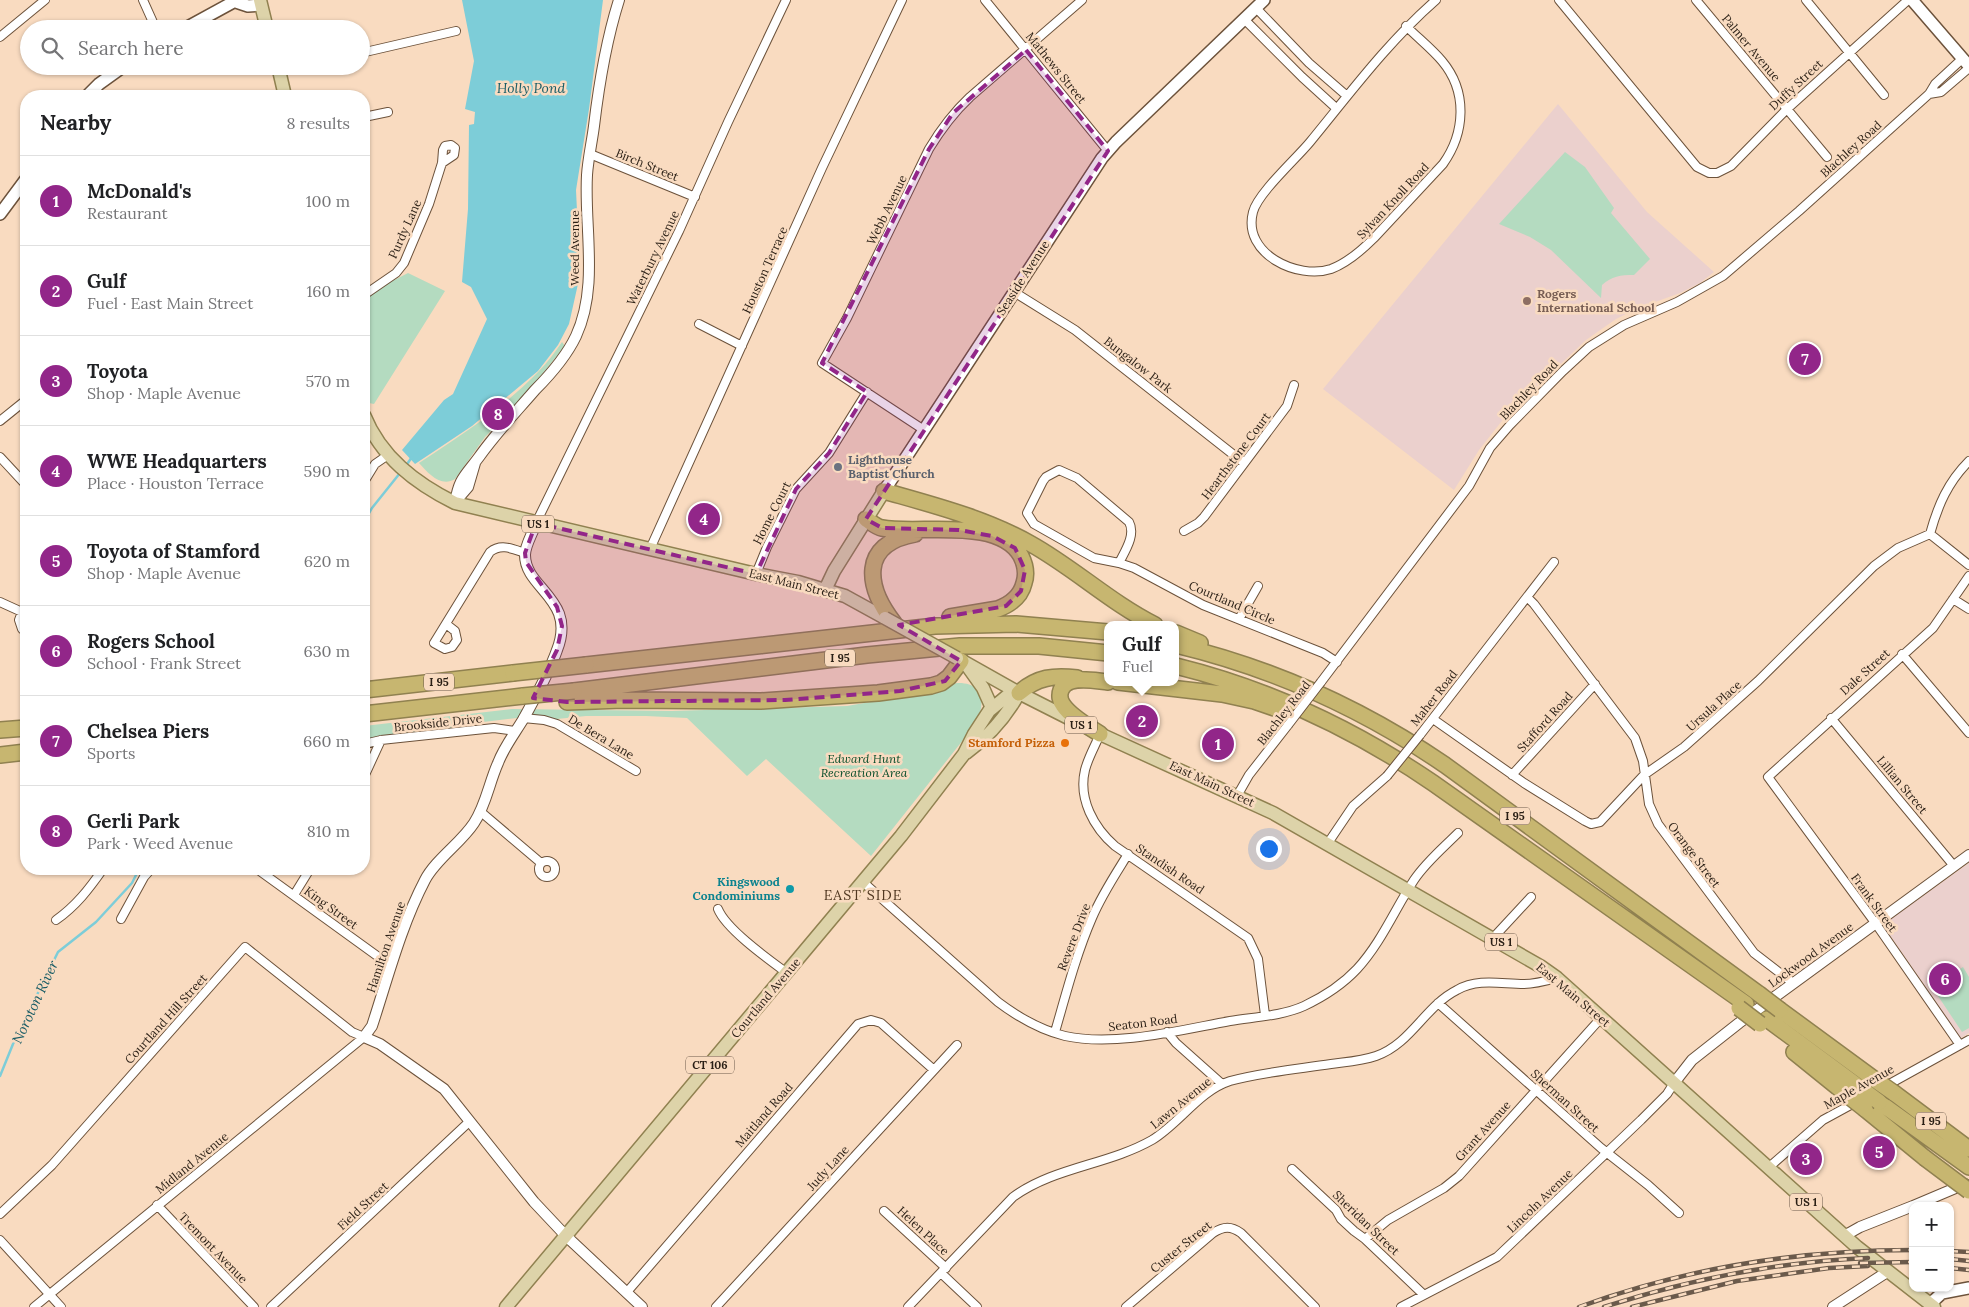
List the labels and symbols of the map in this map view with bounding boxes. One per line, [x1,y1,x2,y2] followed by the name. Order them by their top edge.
[1719,11,1784,85] street label: Palmer Avenue
[1023,29,1090,107] street label: Mathews Street
[1766,56,1826,113] street label: Duffy Street
[497,79,566,97] water label: Holly Pond
[1817,117,1884,180] street label: Blachley Road
[613,145,681,184] street label: Birch Street
[1353,159,1432,242] street label: Sylvan Knoll Road
[863,172,910,247] street label: Webb Avenue
[385,196,424,261] street label: Purdy Lane
[623,207,682,308] street label: Waterbury Avenue
[567,210,582,286] street label: Weed Avenue
[739,223,791,316] street label: Houston Terrace
[993,237,1053,318] street label: Seaside Avenue
[1537,286,1655,315] place label: Rogers International School
[1521,295,1533,307] marker: Rogers International School
[1101,333,1176,396] street label: Bungalow Park
[1789,340,1821,378] pin: 7
[1496,357,1561,423] street label: Blachley Road
[482,395,514,433] pin: 8
[1198,409,1274,502] street label: Hearthstone Court
[848,452,935,481] place label: Lighthouse Baptist Church
[832,461,844,473] marker: Lighthouse Baptist Church
[749,478,794,547] street label: Home Court
[688,500,720,538] pin: 4
[522,516,554,532] road number: US 1
[748,565,841,602] street label: East Main Street
[1187,578,1278,628] street label: Courtland Circle
[1837,645,1893,698] street label: Dale Street
[825,650,855,666] road number: I 95
[1407,667,1460,729] street label: Maher Road
[424,674,454,690] road number: I 95
[1683,677,1745,734] street label: Ursula Place
[1254,678,1313,748] street label: Blachley Road
[1514,688,1576,755] street label: Stafford Road
[1126,702,1158,740] pin: 2
[393,710,483,735] street label: Brookside Drive
[566,711,637,762] street label: De Bera Lane
[1065,716,1097,734] road number: US 1
[1202,725,1234,763] pin: 1
[968,735,1056,750] place label: Stamford Pizza
[1059,737,1071,749] marker: Stamford Pizza
[821,751,908,780] park label: Edward Hunt Recreation Area
[1874,753,1931,817] street label: Lillian Street
[1167,757,1257,810] street label: East Main Street
[1500,808,1530,824] road number: I 95
[1665,819,1724,891] street label: Orange Street
[1256,836,1282,862] your location
[1133,840,1207,897] street label: Standish Road
[1848,871,1901,935] street label: Frank Street
[693,874,780,903] place label: Kingswood Condominiums
[302,883,361,932] street label: King Street
[784,883,796,895] marker: Kingswood Condominiums
[824,886,902,904] district label: EAST SIDE
[363,899,408,995] street label: Hamilton Avenue
[1054,900,1093,973] street label: Revere Drive
[1765,918,1857,990] street label: Lockwood Avenue
[1485,934,1517,950] road number: US 1
[728,954,804,1041] street label: Courtland Avenue
[8,957,62,1046] water label: Noroton River
[1533,959,1614,1030] street label: East Main Street
[1929,960,1961,998] pin: 6
[121,970,210,1067] street label: Courtland Hill Street
[1108,1011,1178,1034] street label: Seaton Road
[686,1056,734,1074] road number: CT 106
[1821,1061,1897,1112] street label: Maple Avenue
[1528,1066,1603,1136] street label: Sherman Street
[1147,1073,1215,1132] street label: Lawn Avenue
[732,1079,796,1150] street label: Maitland Road
[1452,1097,1514,1164] street label: Grant Avenue
[1916,1112,1946,1130] road number: I 95
[152,1128,232,1197] street label: Midland Avenue
[1863,1133,1895,1171] pin: 5
[1790,1140,1822,1178] pin: 3
[803,1142,852,1194] street label: Judy Lane
[1504,1165,1576,1236] street label: Lincoln Avenue
[334,1178,391,1233] street label: Field Street
[1330,1187,1403,1258] street label: Sheridan Street
[1790,1194,1822,1210] road number: US 1
[894,1203,953,1259] street label: Helen Place
[176,1209,251,1287] street label: Tremont Avenue
[1147,1217,1215,1276] street label: Custer Street

